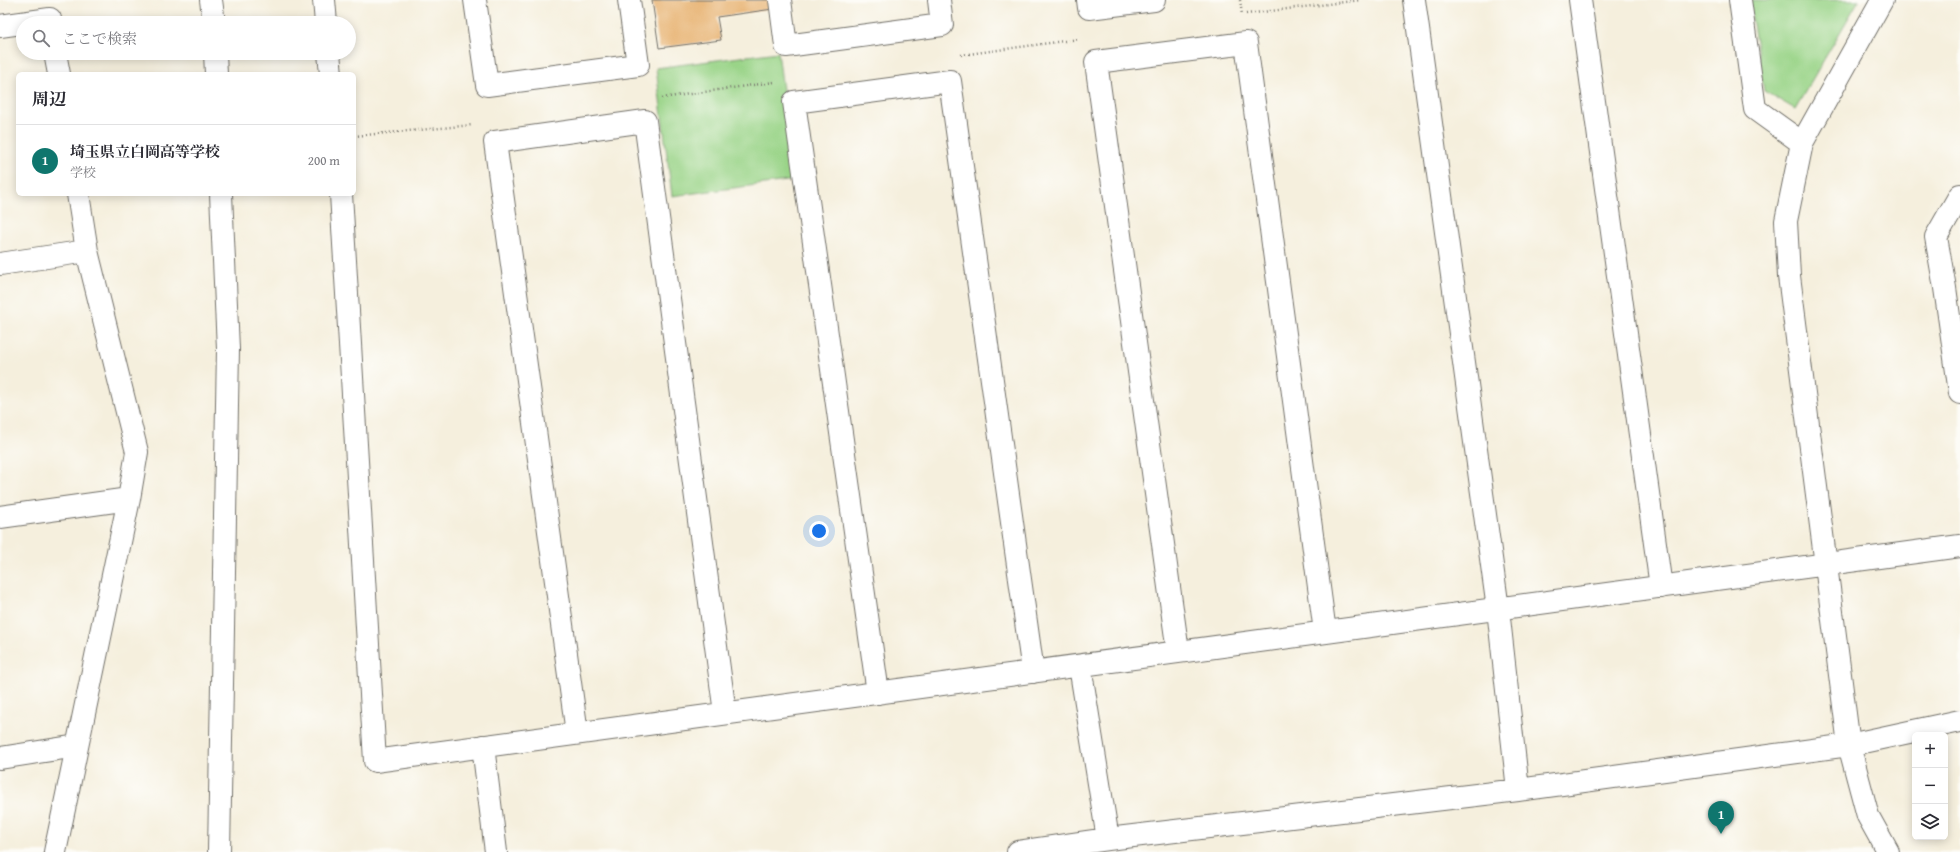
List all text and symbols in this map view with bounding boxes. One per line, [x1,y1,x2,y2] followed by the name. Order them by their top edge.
[16,16,356,60] search box
[30,27,52,49] icon: search
[62,28,137,49] text: ここで検索
[32,86,66,111] text: 周辺
[70,141,220,162] text: 埼玉県立白岡高等学校
[42,151,48,170] text: 1
[308,151,340,170] text: 200 m
[70,163,96,182] text: 学校
[809,521,829,541] your location
[1912,732,1948,840] map controls
[1912,732,1948,768] button: +
[1912,768,1948,804] button: −
[1708,801,1734,834] pin: 1
[1912,804,1948,840] button: layers

